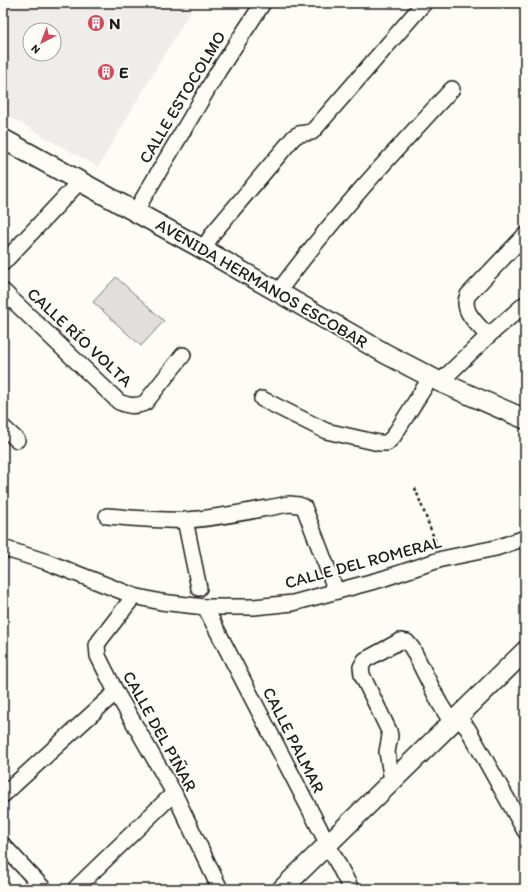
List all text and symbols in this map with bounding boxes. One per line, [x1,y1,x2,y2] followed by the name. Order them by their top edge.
[86,13,106,33] building icon: N
[109,13,120,33] place label: N
[22,22,62,62] north arrow
[135,27,229,167] street label: CALLE ESTOCOLMO
[29,42,43,56] text: N
[96,62,116,82] building icon: E
[119,62,129,82] place label: E
[153,214,371,352] street label: AVENIDA HERMANOS ESCOBAR
[23,283,137,391] street label: CALLE RÍO VOLTA
[283,531,444,593] street label: CALLE DEL ROMERAL
[119,667,201,795] street label: CALLE DEL PIÑAR
[259,684,329,796] street label: CALLE PALMAR

